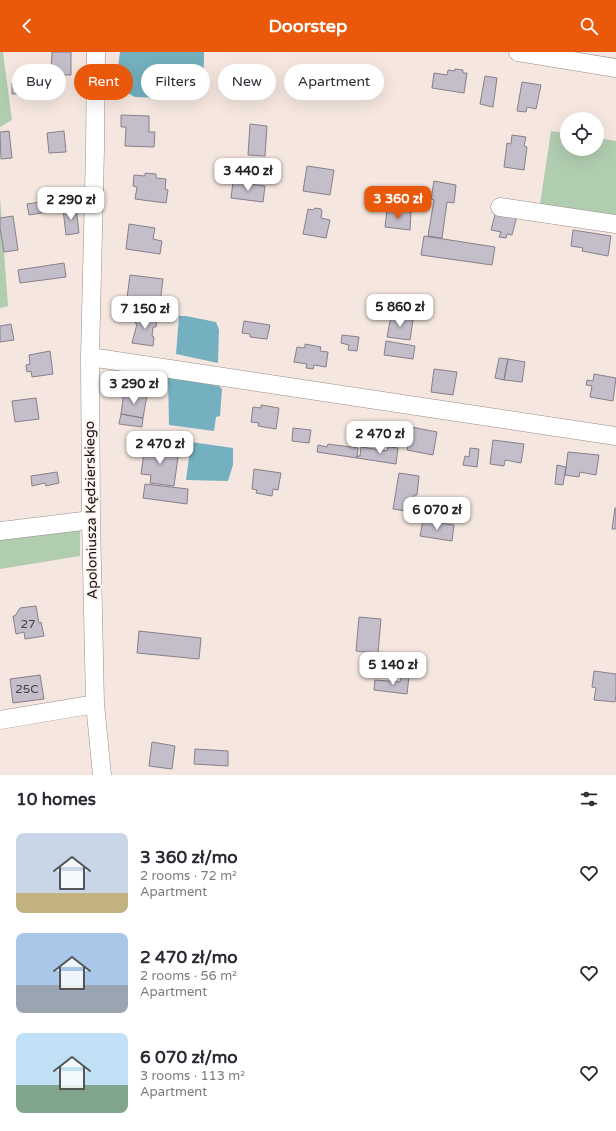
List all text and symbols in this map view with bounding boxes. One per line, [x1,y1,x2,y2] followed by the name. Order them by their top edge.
[16,15,38,37] icon: back
[269,15,347,37] text: Doorstep
[578,15,600,37] icon: search
[12,64,66,100] chip: Buy
[74,64,133,100] chip: Rent
[141,64,210,100] chip: Filters
[218,64,276,100] chip: New
[284,64,384,100] chip: Apartment
[560,112,604,156] map controls
[560,112,604,156] button: locate
[207,158,289,192] pin: 3 440 zł
[223,163,273,179] text: 3 440 zł
[357,186,439,220] pin: 3 360 zł
[30,187,112,221] pin: 2 290 zł
[373,191,423,207] text: 3 360 zł
[46,192,96,208] text: 2 290 zł
[359,294,441,328] pin: 5 860 zł
[104,296,186,330] pin: 7 150 zł
[375,299,425,315] text: 5 860 zł
[120,301,170,317] text: 7 150 zł
[93,371,175,405] pin: 3 290 zł
[109,376,159,392] text: 3 290 zł
[81,421,101,599] street label: Apoloniusza Kędzierskiego
[339,421,421,455] pin: 2 470 zł
[355,426,405,442] text: 2 470 zł
[119,431,201,465] pin: 2 470 zł
[135,436,185,452] text: 2 470 zł
[396,497,478,531] pin: 6 070 zł
[412,502,462,518] text: 6 070 zł
[20,617,36,631] house number: 27
[352,652,434,686] pin: 5 140 zł
[368,657,418,673] text: 5 140 zł
[15,682,39,696] house number: 25C
[578,788,600,810] icon: filters
[16,789,96,810] text: 10 homes
[140,847,238,868] text: 3 360 zł/mo
[48,849,96,897] icon: home
[578,862,600,884] icon: heart
[140,868,237,884] text: 2 rooms · 72 m²
[140,884,207,900] text: Apartment
[140,947,238,968] text: 2 470 zł/mo
[48,949,96,997] icon: home
[578,962,600,984] icon: heart
[140,968,237,984] text: 2 rooms · 56 m²
[140,984,207,1000] text: Apartment
[140,1047,238,1068] text: 6 070 zł/mo
[48,1049,96,1097] icon: home
[578,1062,600,1084] icon: heart
[140,1068,245,1084] text: 3 rooms · 113 m²
[140,1084,207,1100] text: Apartment

